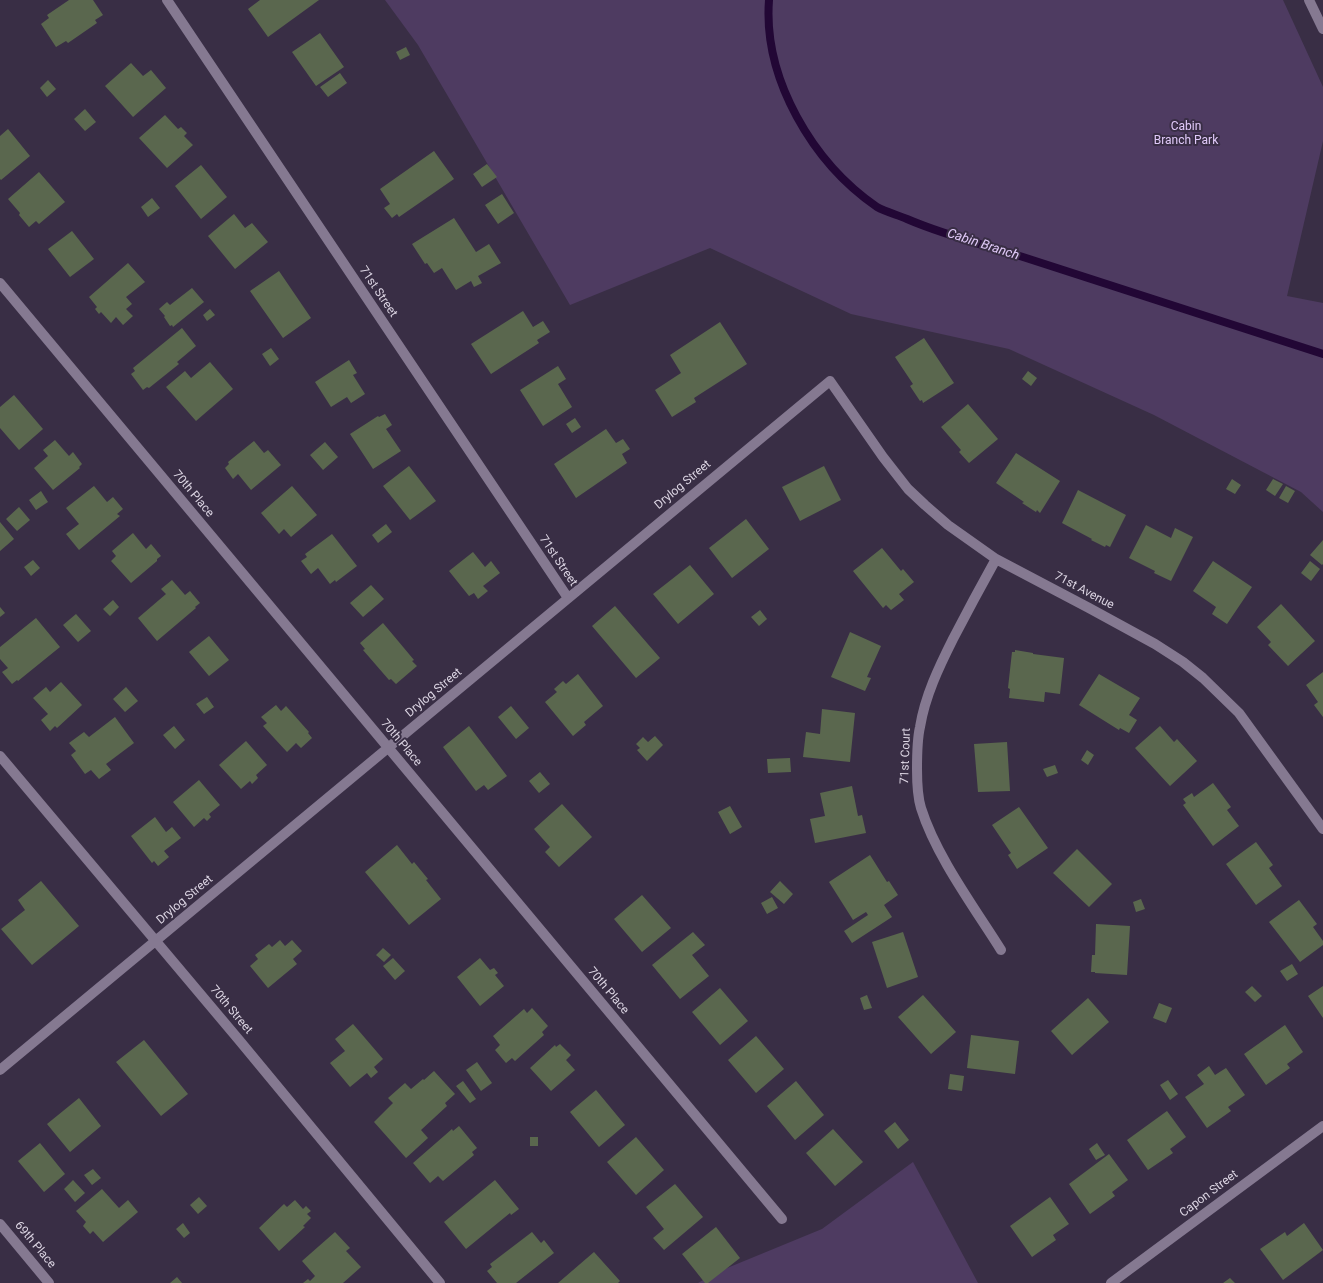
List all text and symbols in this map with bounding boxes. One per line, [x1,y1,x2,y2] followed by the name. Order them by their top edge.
[1154,120,1218,148] park label: Cabin Branch Park
[945,226,1021,264] water label: Cabin Branch
[356,264,400,320] street label: 71st Street
[652,457,714,513] street label: Drylog Street
[169,468,217,520] street label: 70th Place
[536,533,580,589] street label: 71st Street
[1052,569,1116,613] street label: 71st Avenue
[403,665,465,721] street label: Drylog Street
[377,717,425,769] street label: 70th Place
[898,728,914,784] street label: 71st Court
[154,872,216,928] street label: Drylog Street
[584,965,632,1017] street label: 70th Place
[207,983,255,1037] street label: 70th Street
[1177,1167,1241,1221] street label: Capon Street
[11,1219,59,1271] street label: 69th Place

